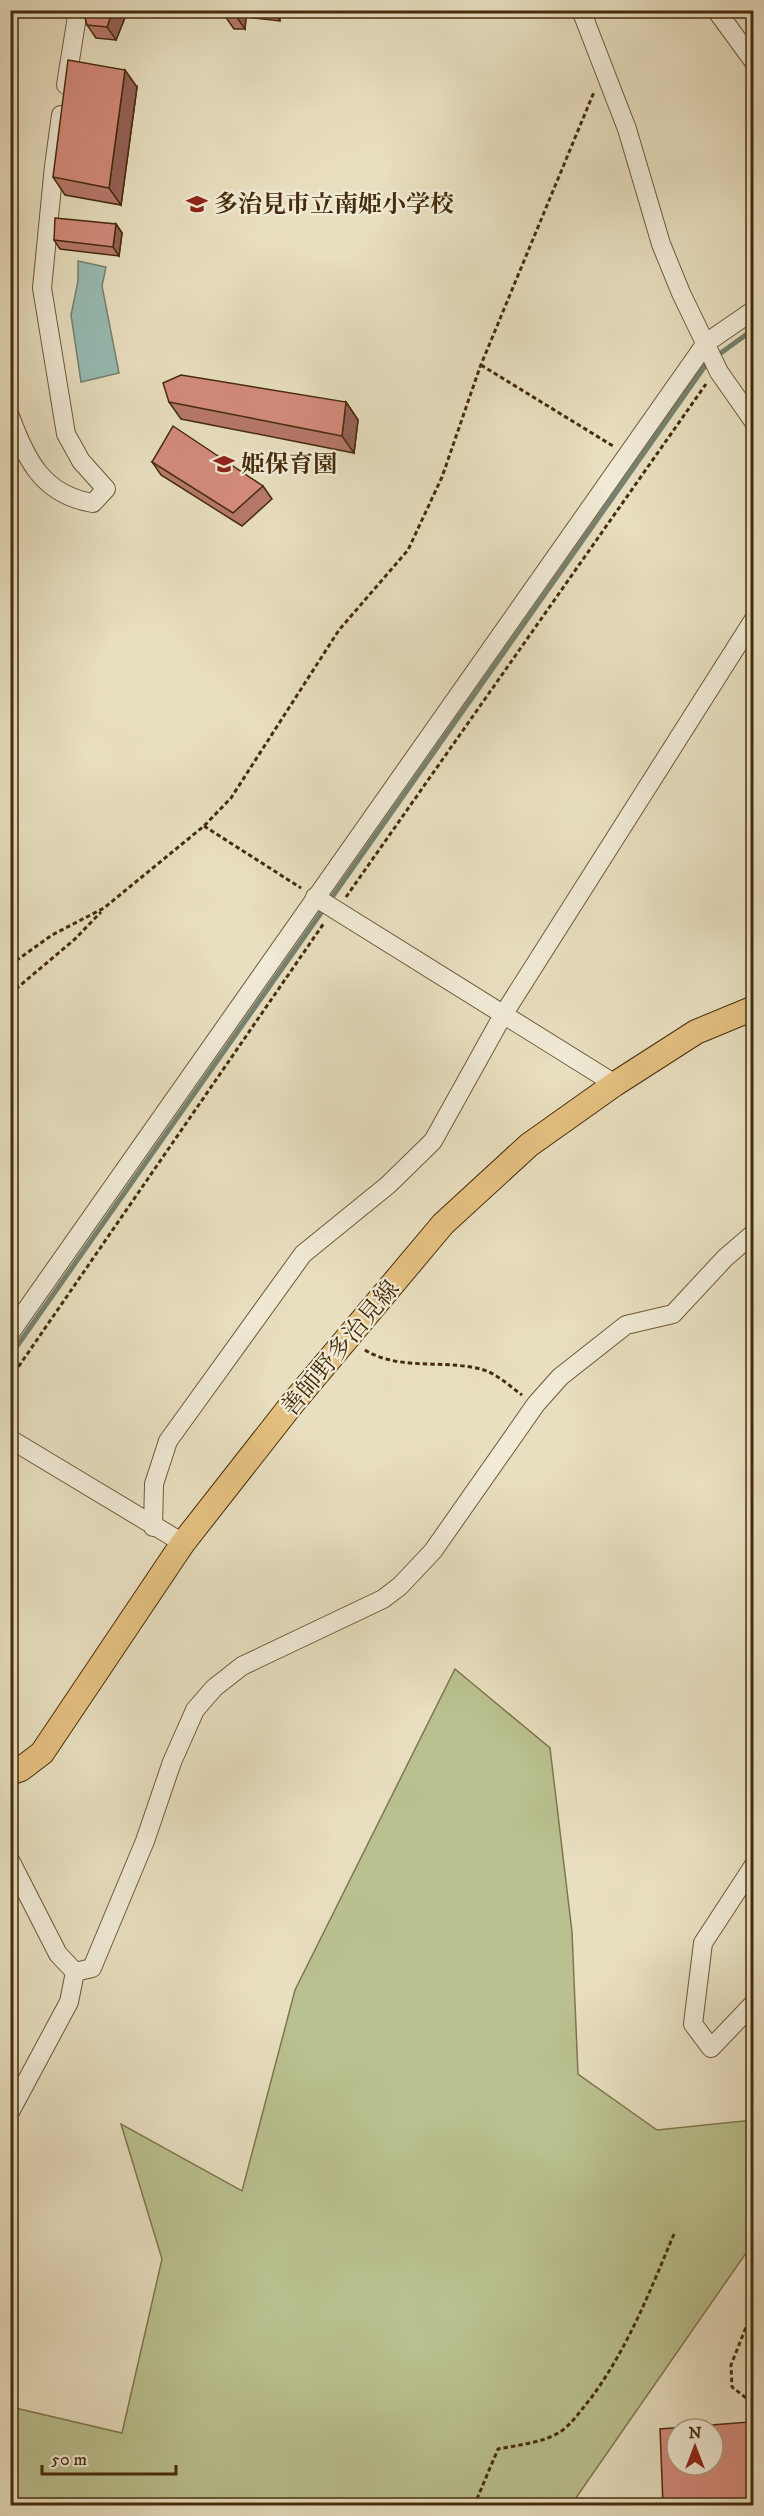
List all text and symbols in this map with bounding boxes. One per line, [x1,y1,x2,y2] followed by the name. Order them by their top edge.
[214,190,454,220] place label: 多治見市立南姫小学校
[185,192,209,216] school or university icon: 多治見市立南姫小学校
[241,450,337,480] place label: 姫保育園
[212,452,236,476] school or university icon: 姫保育園
[275,1275,406,1423] street label: 善師野多治見線
[665,2417,725,2477] north arrow
[688,2423,702,2443] text: N
[42,2438,176,2476] scale bar
[51,2449,87,2471] text: 50 m

